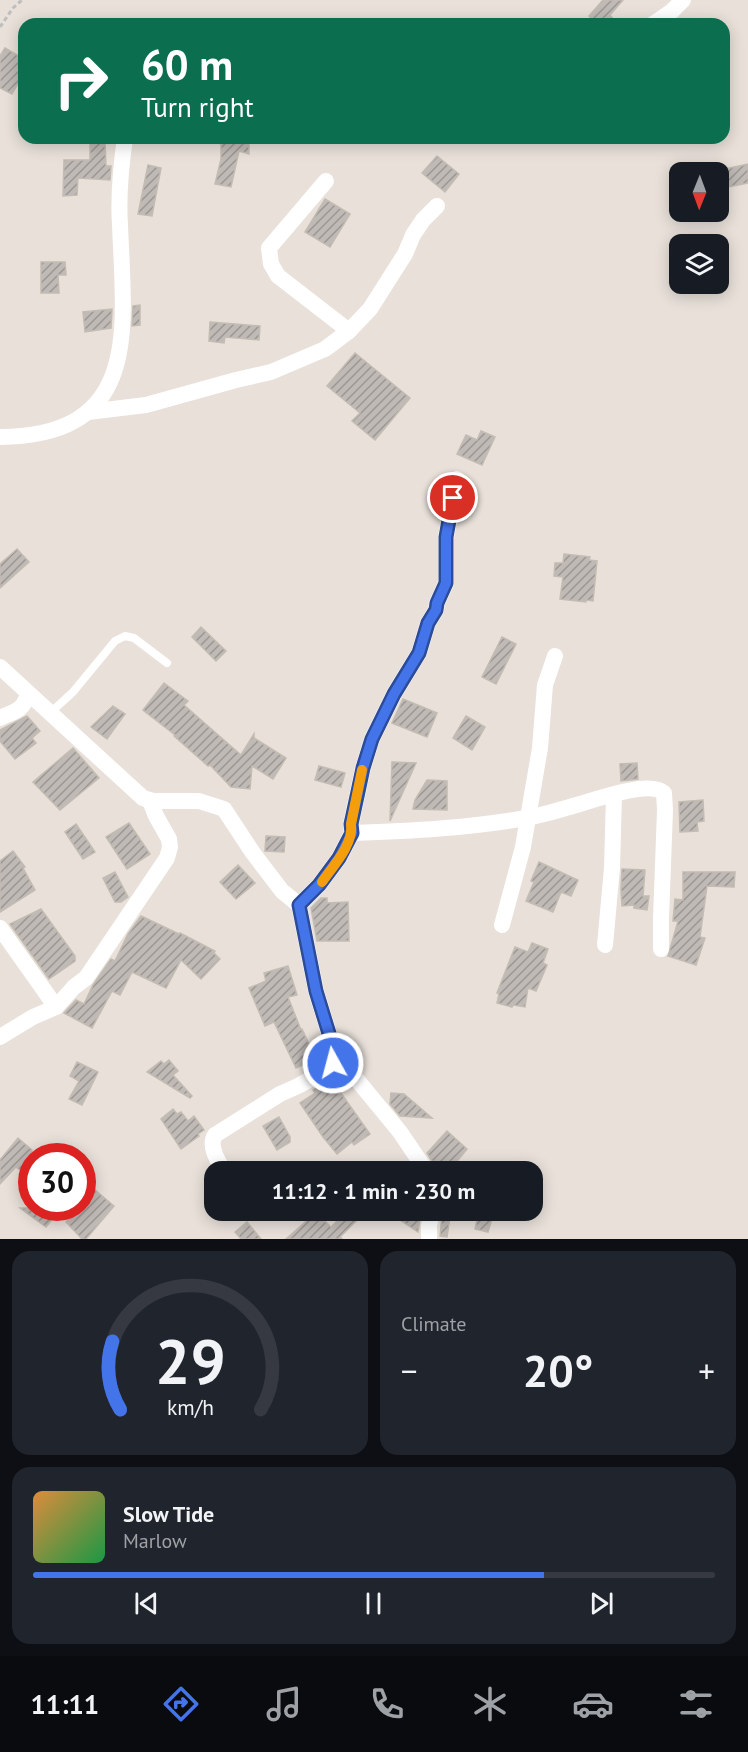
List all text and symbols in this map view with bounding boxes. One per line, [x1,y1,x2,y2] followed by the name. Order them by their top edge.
[141,37,233,92] text: 60 m
[42,42,120,120] icon: right
[141,90,254,124] text: Turn right
[669,162,729,222] north arrow
[669,162,729,294] map controls
[669,234,729,294] button: layers
[427,472,478,523] pin
[436,481,469,514] icon: arrive
[301,1031,365,1095] position arrow
[18,1143,96,1221] speed limit sign: 30
[272,1177,475,1205] text: 11:12 · 1 min · 230 m
[401,1311,467,1337] text: Climate
[155,1320,225,1401] text: 29
[523,1341,593,1399] text: 20°
[401,1349,418,1392] text: −
[698,1349,715,1392] text: +
[166,1393,213,1421] text: km/h
[123,1500,214,1528] text: Slow Tide
[123,1528,187,1554] text: Marlow
[130,1587,163,1620] icon: previous
[357,1587,390,1620] icon: pause
[585,1587,618,1620] icon: next
[160,1683,202,1725] icon: directions
[263,1683,305,1725] icon: music
[366,1683,408,1725] icon: phone
[469,1683,511,1725] icon: climate
[572,1683,614,1725] icon: car
[675,1683,717,1725] icon: filters
[31,1687,99,1721] text: 11:11

